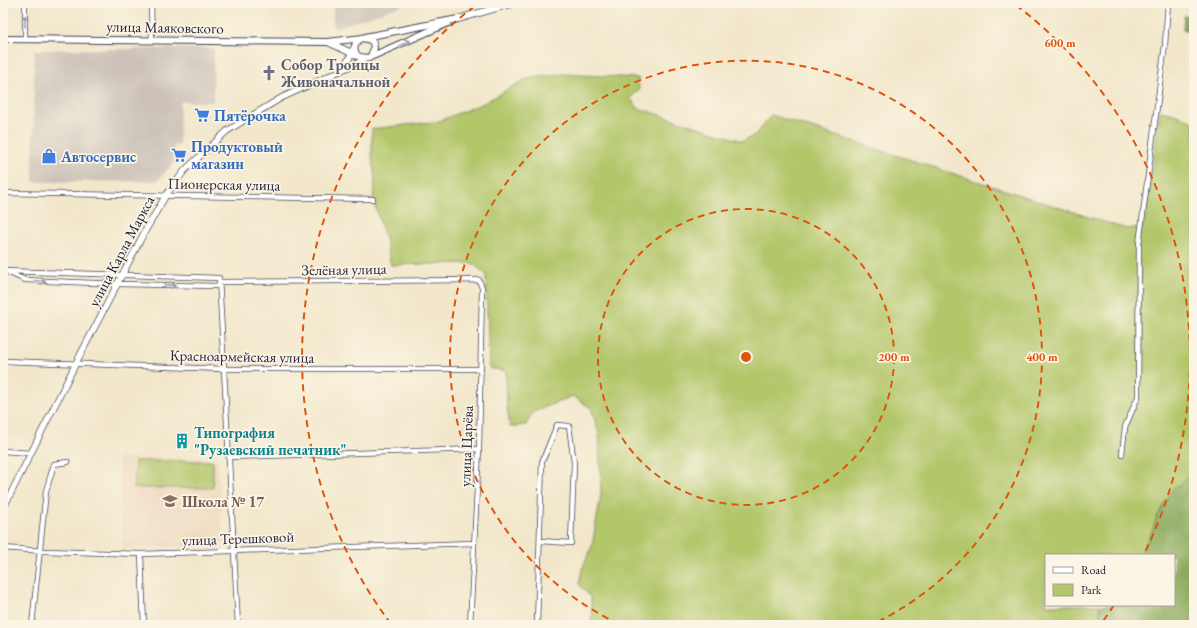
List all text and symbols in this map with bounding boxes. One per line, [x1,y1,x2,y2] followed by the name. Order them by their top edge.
[21,15,29,28] one-way arrow
[106,16,224,38] street label: улица Маяковского
[1044,35,1076,51] text: 600 m
[399,38,411,46] one-way arrow
[280,55,390,91] place label: Собор Троицы Живоначальной
[260,64,278,82] church icon: Собор Троицы Живоначальной
[193,106,211,124] supermarket icon: Пятёрочка
[214,106,286,125] place label: Пятёрочка
[191,137,283,173] place label: Продуктовый магазин
[170,146,188,164] supermarket icon: Продуктовый магазин
[40,147,58,165] shop icon: Автосервис
[60,147,136,166] place label: Автосервис
[167,174,281,194] street label: Пионерская улица
[84,192,158,310] street label: улица Карла Маркса
[301,259,387,279] street label: Зелёная улица
[33,277,46,284] one-way arrow
[163,281,176,289] one-way arrow
[170,345,314,367] street label: Красноармейская улица
[878,349,910,365] text: 200 m
[1026,349,1058,365] text: 400 m
[739,350,753,364] centre of rings
[455,405,477,487] street label: улица Царёва
[194,423,346,459] place label: Типография "Рузаевский печатник"
[173,432,191,450] building icon: Типография "Рузаевский печатник"
[161,492,179,510] school or university icon: Школа № 17
[182,492,264,511] place label: Школа № 17
[182,527,295,549] street label: улица Терешковой
[1045,554,1175,606] legend
[1081,562,1107,578] text: Road
[1081,582,1102,598] text: Park

